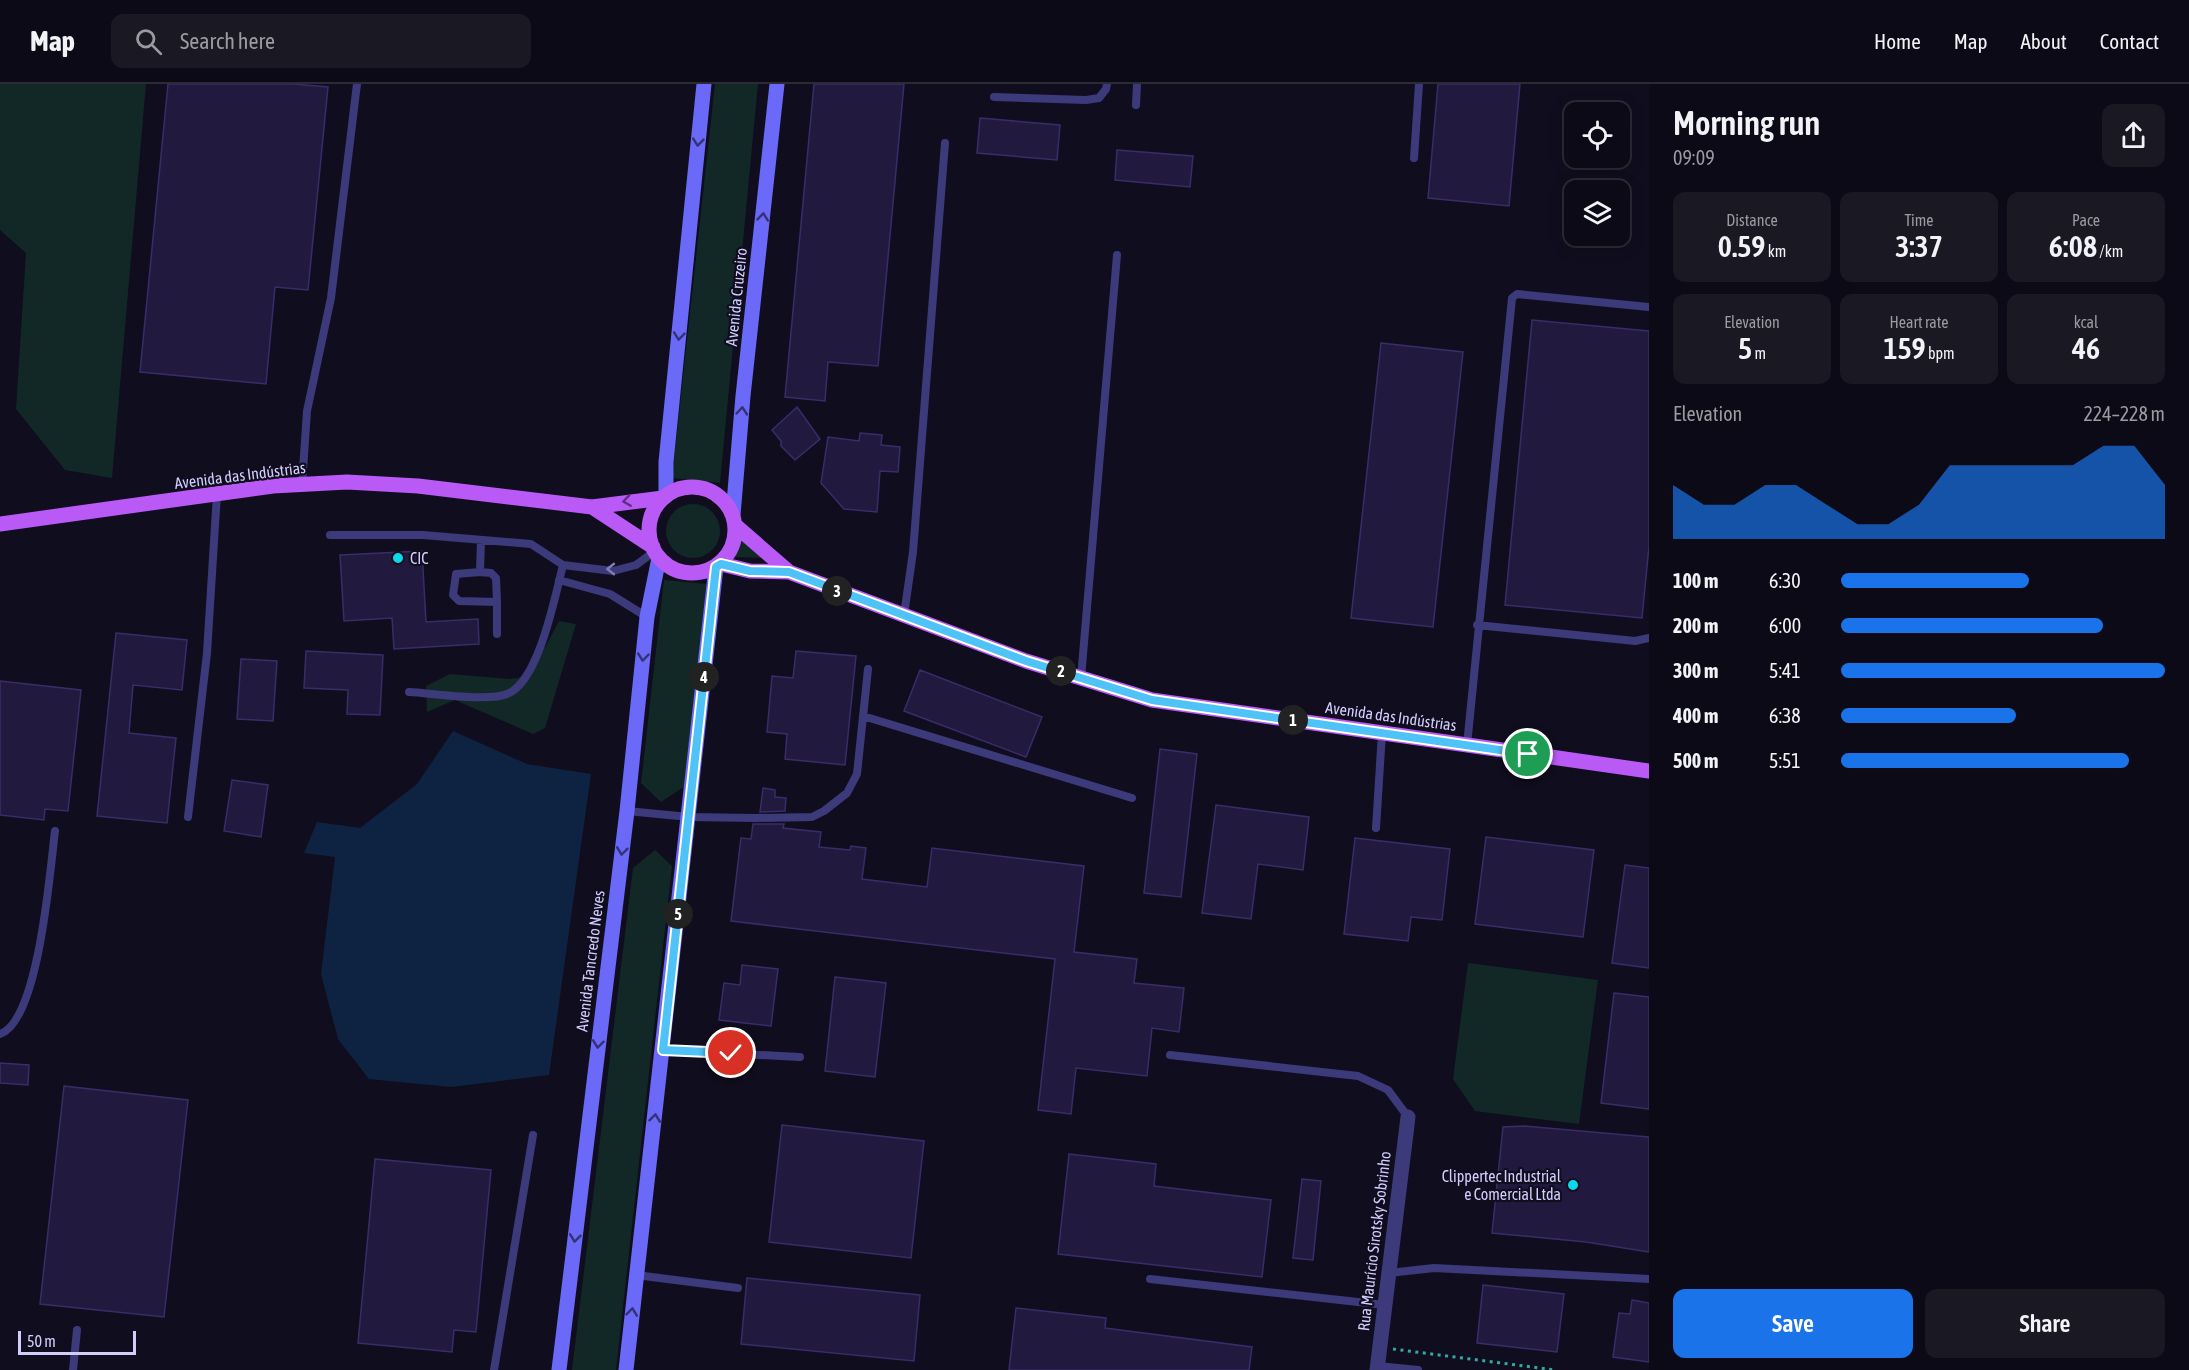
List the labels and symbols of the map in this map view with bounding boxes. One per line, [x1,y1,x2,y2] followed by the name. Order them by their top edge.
[692,138,705,147] one-way arrow
[756,213,769,222] one-way arrow
[722,247,750,347] street label: Avenida Cruzeiro
[673,332,686,341] one-way arrow
[735,407,748,416] one-way arrow
[173,458,307,492] street label: Avenida das Indústrias
[623,495,632,507] one-way arrow
[410,549,428,567] place label: CIC
[391,551,405,565] marker: CIC
[607,563,616,575] one-way arrow
[822,576,852,606] pin: 3
[637,652,650,661] one-way arrow
[1046,656,1076,686] pin: 2
[689,662,719,692] pin: 4
[1324,698,1458,734] street label: Avenida das Indústrias
[1278,705,1308,735] pin: 1
[1502,728,1553,779] pin
[616,846,629,855] one-way arrow
[572,889,608,1033] street label: Avenida Tancredo Neves
[663,899,693,929] pin: 5
[705,1027,756,1078] pin
[593,1040,605,1049] one-way arrow
[648,1114,660,1123] one-way arrow
[1354,1150,1395,1332] street label: Rua Maurício Sirotsky Sobrinho
[1442,1167,1562,1203] place label: Clippertec Industrial e Comercial Ltda
[1566,1178,1580,1192] marker: Clippertec Industrial e Comercial Ltda
[569,1233,581,1242] one-way arrow
[625,1307,638,1316] one-way arrow
[18,1328,136,1356] scale bar

